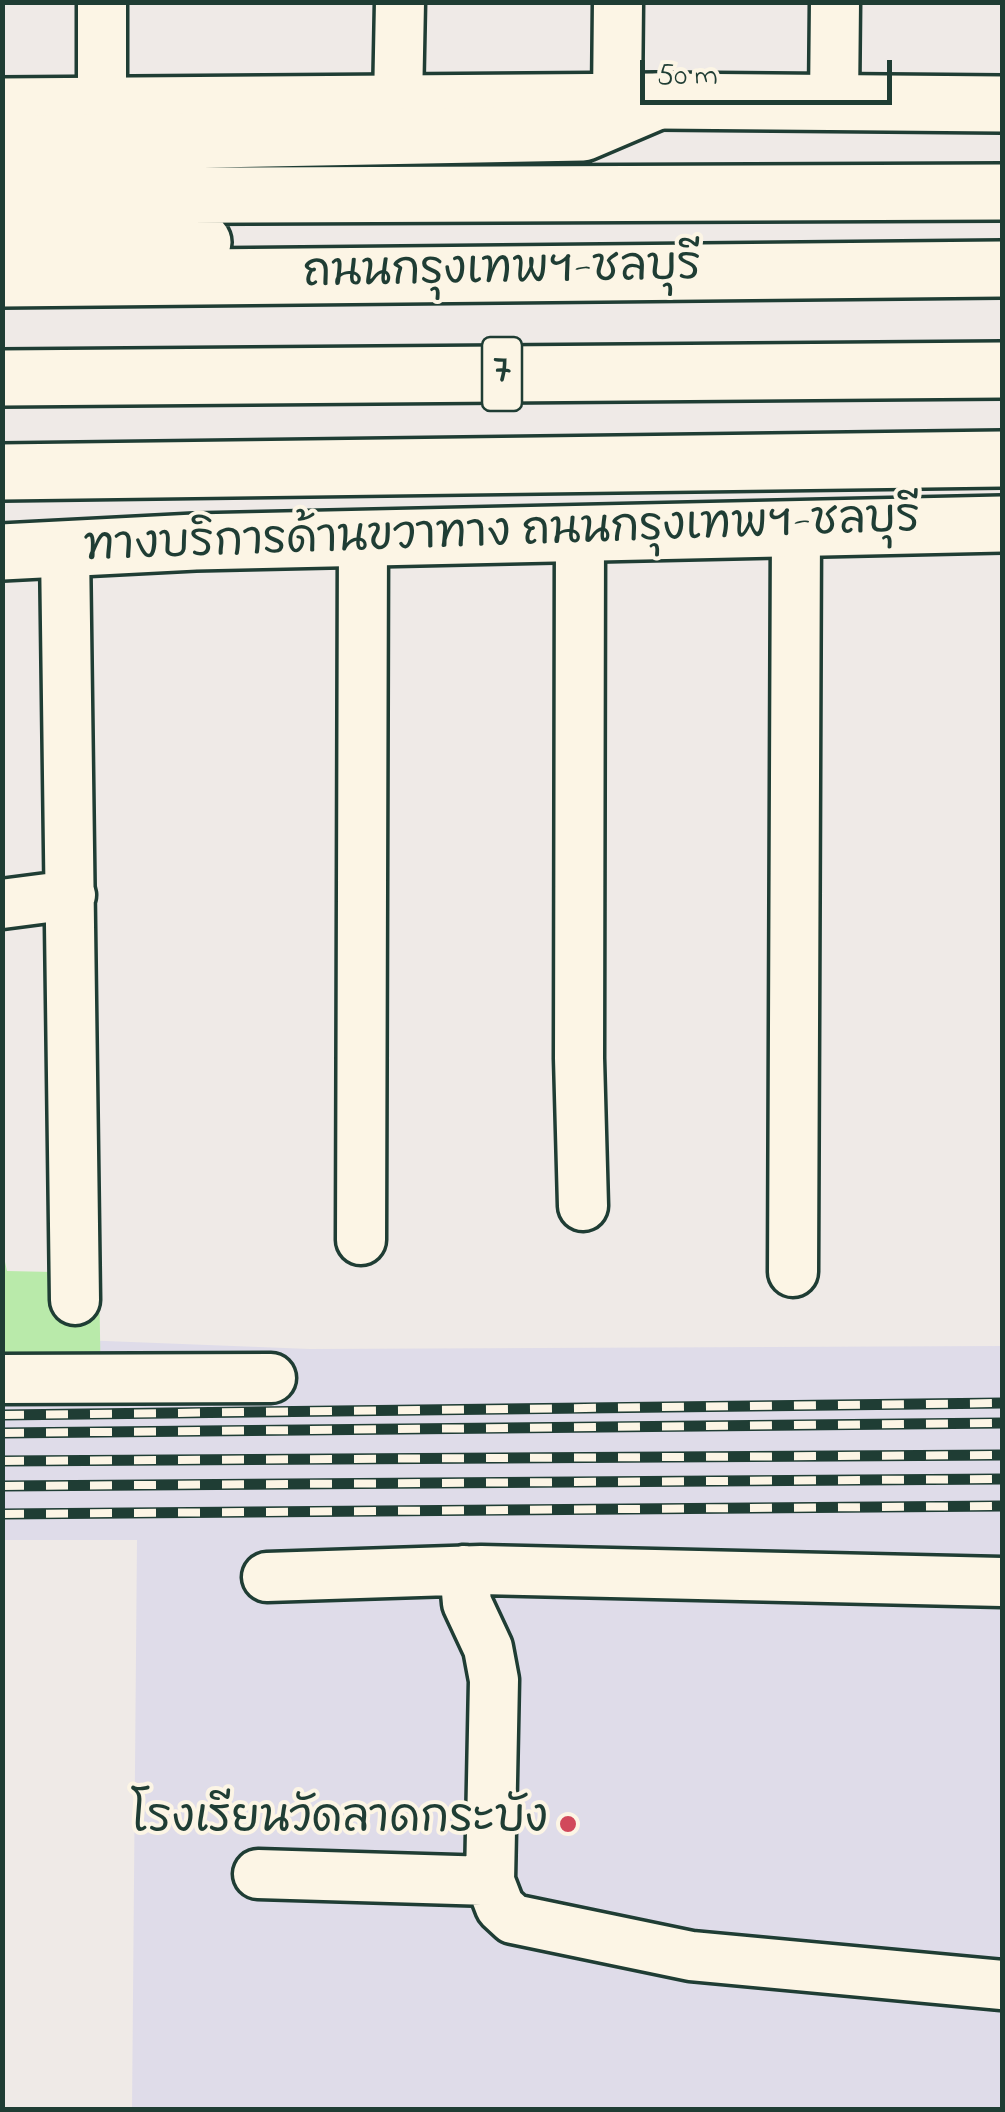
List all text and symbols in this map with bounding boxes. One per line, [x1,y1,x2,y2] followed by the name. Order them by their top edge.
[645,40,898,102] scale bar
[657,55,718,99] text: 50 m
[302,244,702,304] street label: ถนนกรุงเทพฯ-ชลบุรี
[482,337,522,411] road number: 7
[83,495,921,579] street label: ทางบริการด้านขวาทาง ถนนกรุงเทพฯ-ชลบุรี
[131,1797,548,1851] place label: โรงเรียนวัดลาดกระบัง
[557,1813,579,1835] marker: โรงเรียนวัดลาดกระบัง

